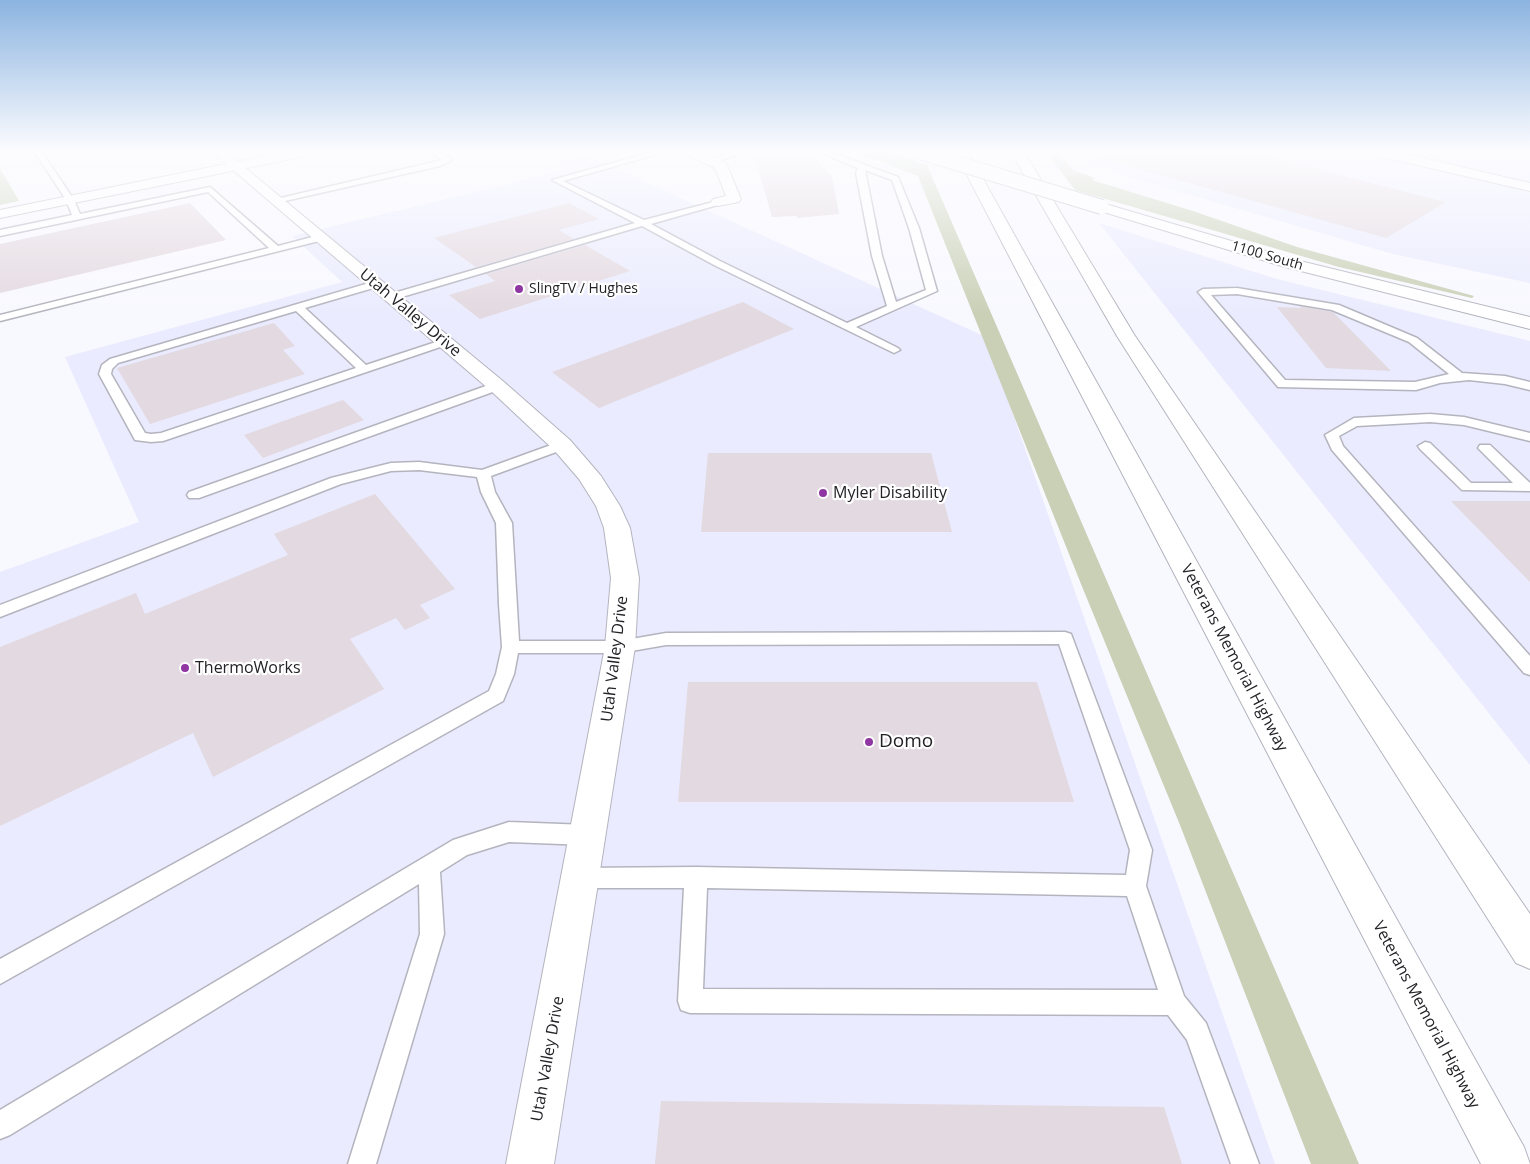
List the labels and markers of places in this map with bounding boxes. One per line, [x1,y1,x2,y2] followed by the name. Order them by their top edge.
[529,281,638,297] place label: SlingTV / Hughes
[513,283,525,295] marker: SlingTV / Hughes
[833,483,947,503] place label: Myler Disability
[817,487,829,499] marker: Myler Disability
[195,658,301,678] place label: ThermoWorks
[179,662,191,674] marker: ThermoWorks
[879,731,933,753] place label: Domo
[863,736,875,748] marker: Domo

